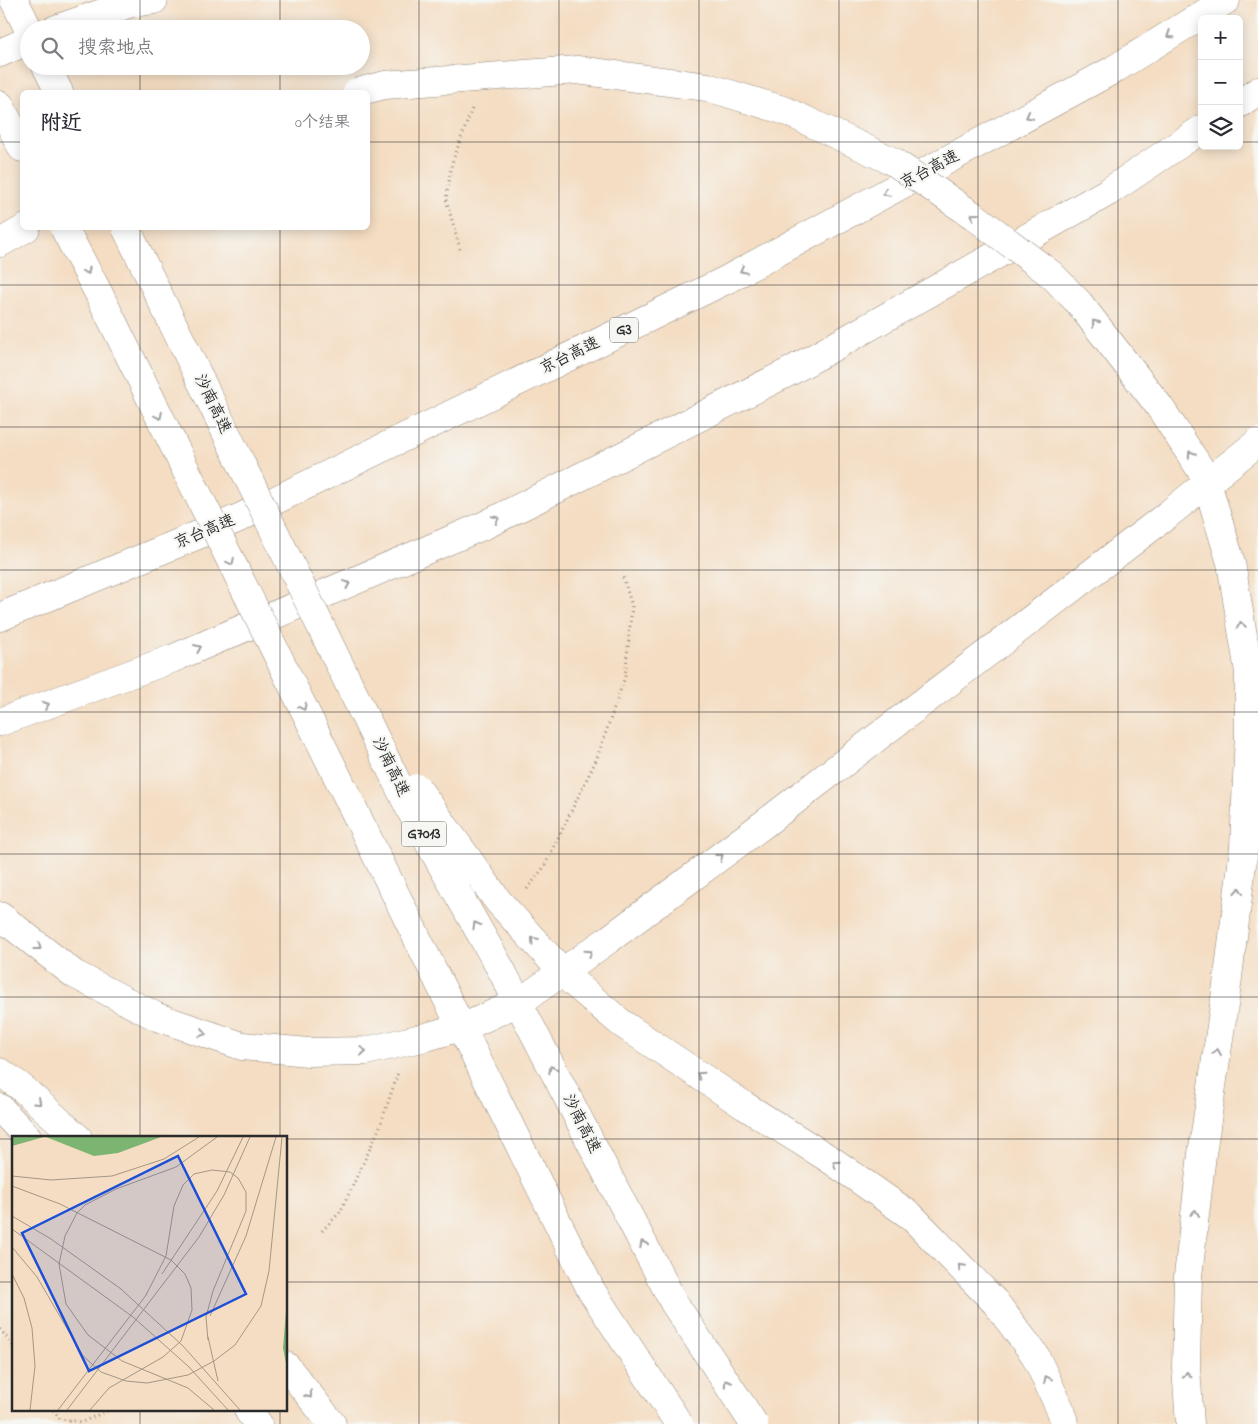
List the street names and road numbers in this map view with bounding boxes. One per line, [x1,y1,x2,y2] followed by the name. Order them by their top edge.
[896,144,964,196] street label: 京台高速
[610,318,638,342] road number: G3
[536,331,604,381] street label: 京台高速
[187,370,237,438] street label: 沙南高速
[171,508,239,556] street label: 京台高速
[365,733,415,801] street label: 沙南高速
[402,822,446,846] road number: G7013
[556,1090,606,1158] street label: 沙南高速

